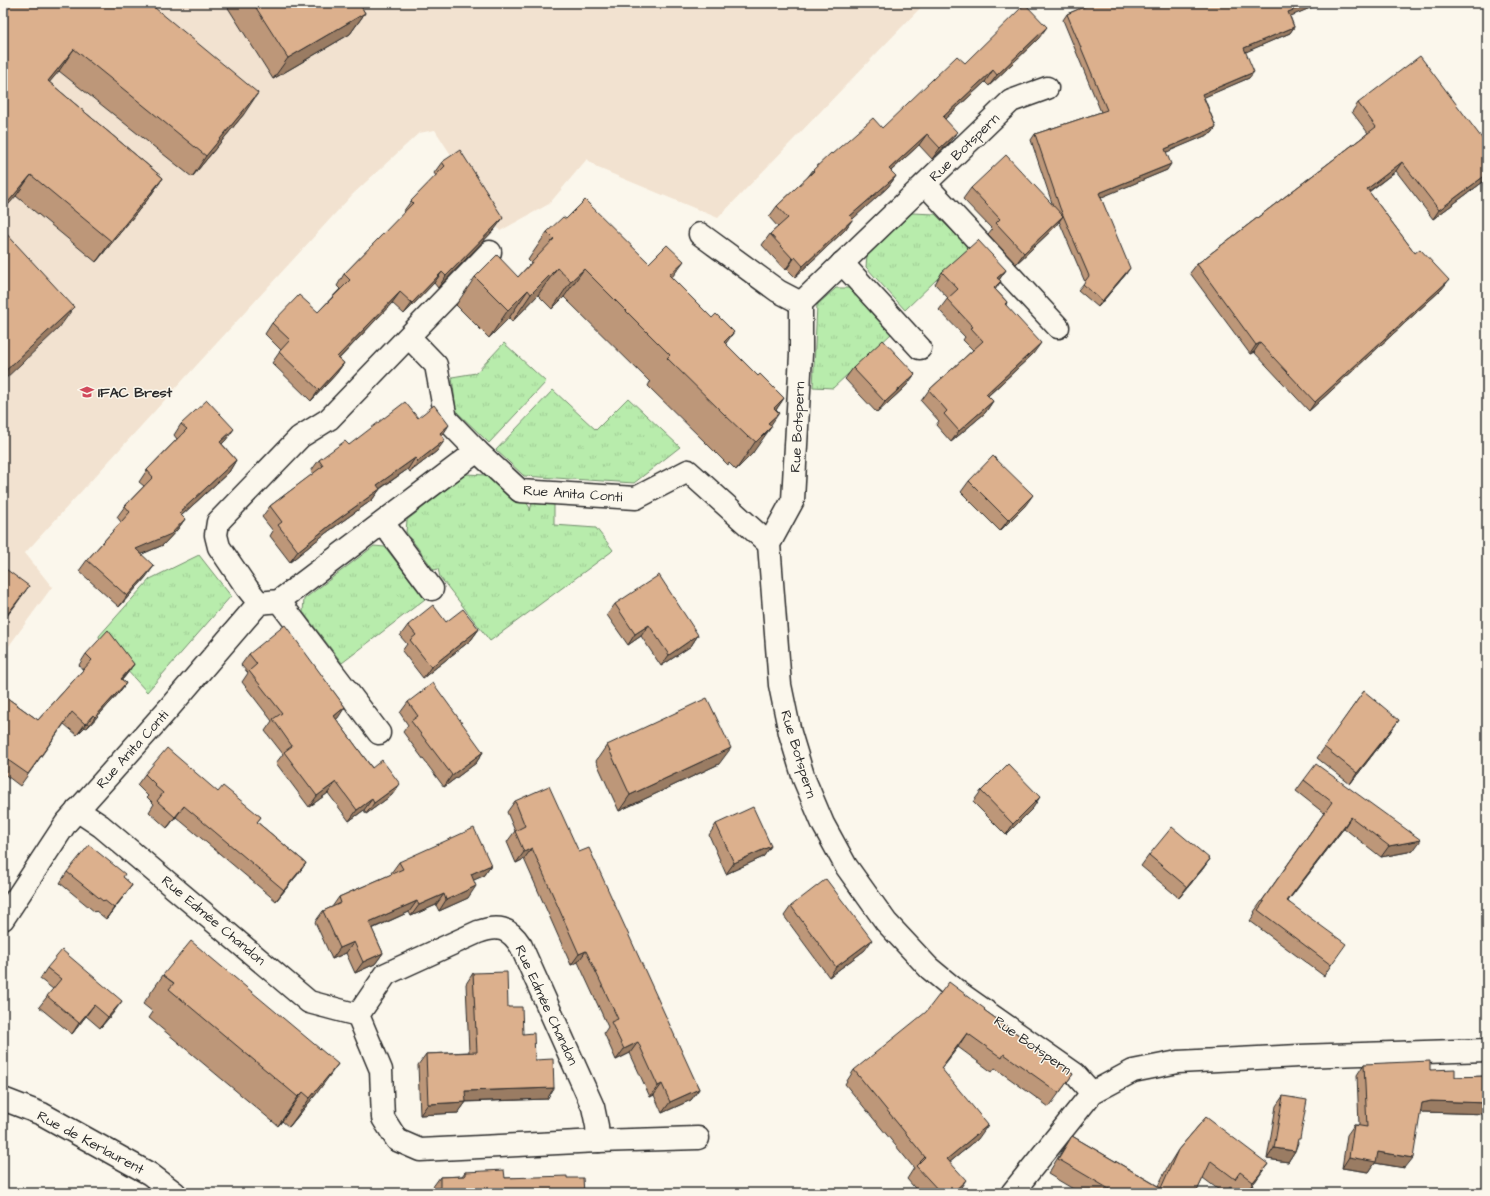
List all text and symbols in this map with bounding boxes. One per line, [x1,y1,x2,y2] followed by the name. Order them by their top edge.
[925,109,1004,186] street label: Rue Botspern
[786,381,810,473] street label: Rue Botspern
[98,383,173,403] place label: IFAC Brest
[79,384,95,400] school or university icon: IFAC Brest
[523,481,623,507] street label: Rue Anita Conti
[92,706,173,793] street label: Rue Anita Conti
[775,708,821,801] street label: Rue Botspern
[157,871,270,970] street label: Rue Edmée Chandon
[509,942,583,1069] street label: Rue Edmée Chandon
[989,1012,1075,1080] street label: Rue Botspern
[33,1106,148,1180] street label: Rue de Kerlaurent

